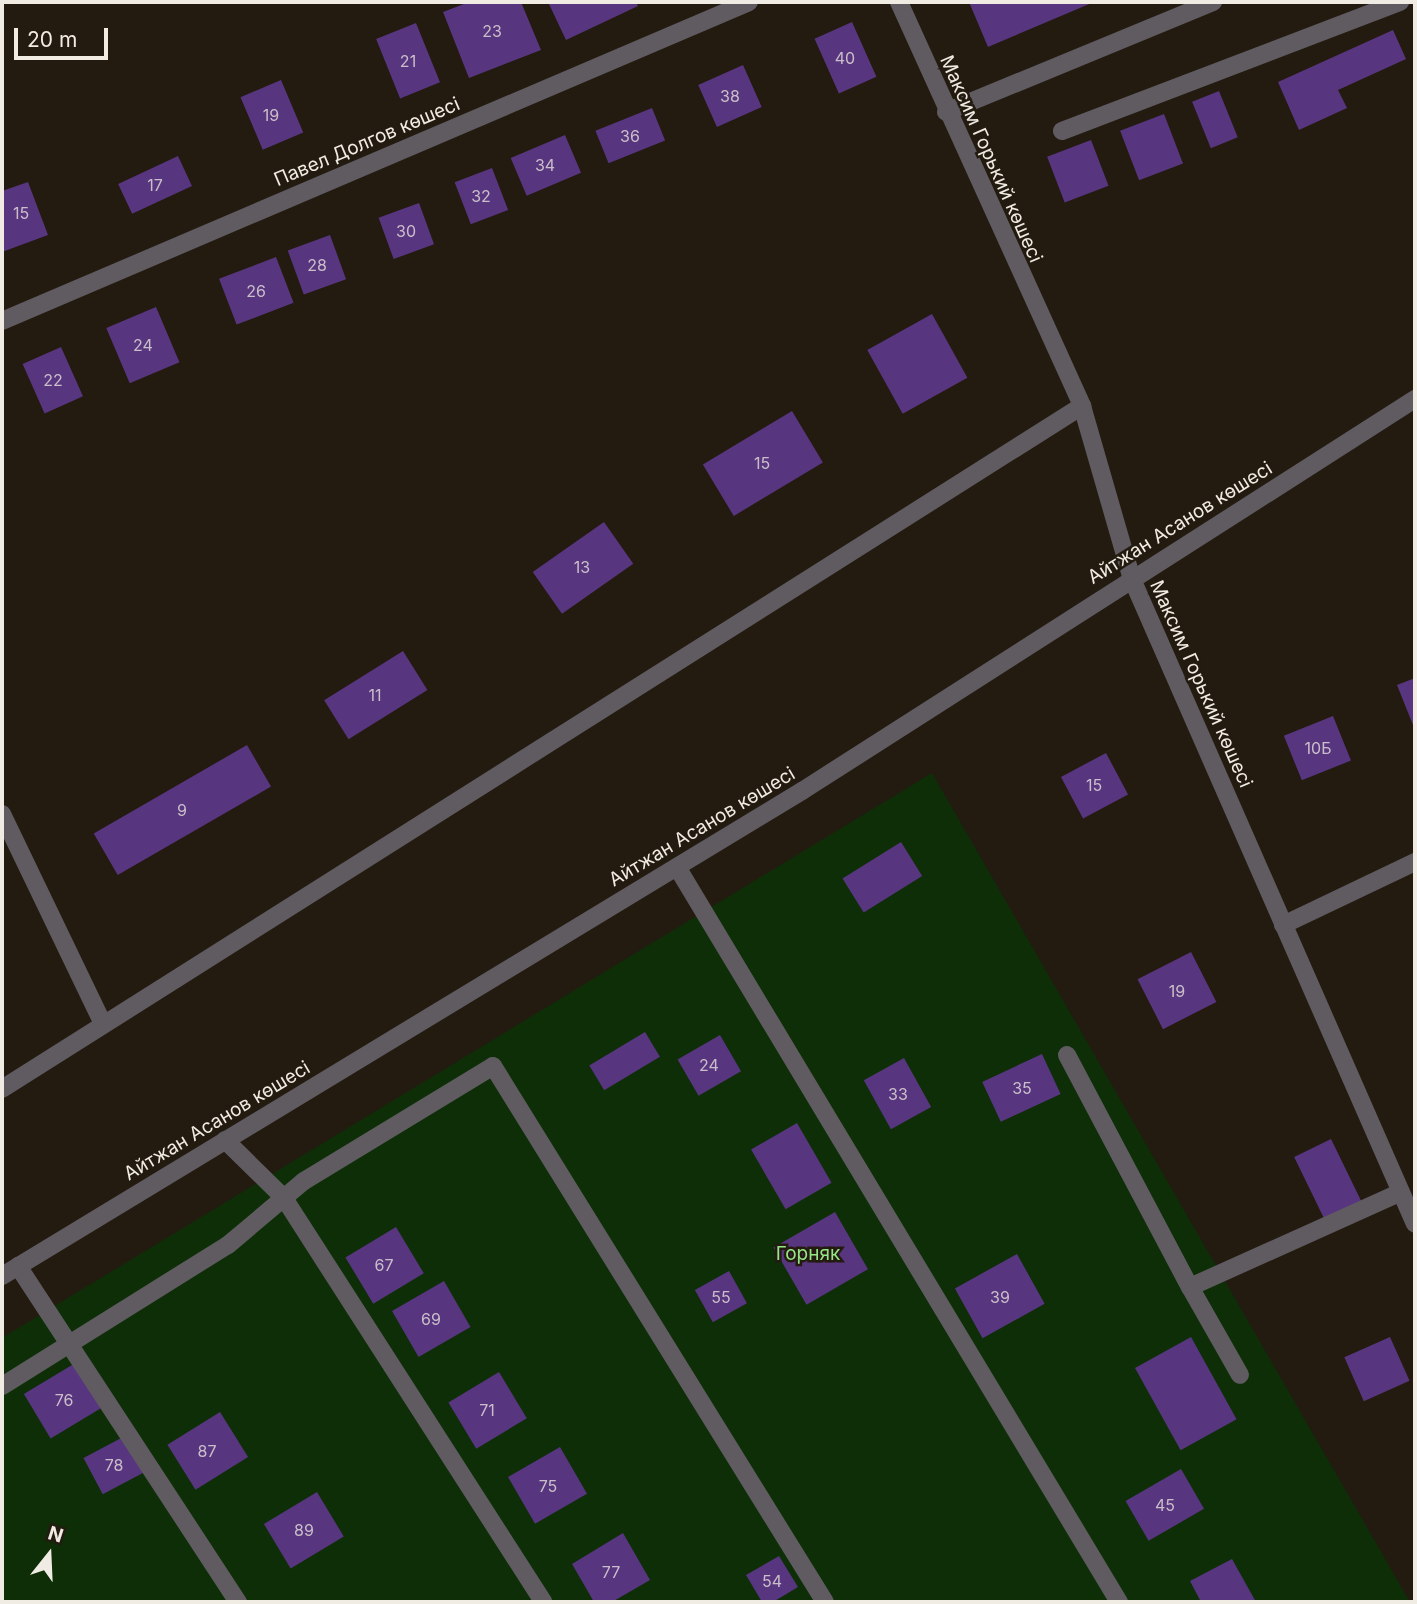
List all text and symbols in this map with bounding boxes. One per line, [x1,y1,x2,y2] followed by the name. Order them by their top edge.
[18,14,112,58] scale bar
[482,21,502,41] house number: 23
[27,27,77,52] text: 20 m
[835,48,855,68] house number: 40
[400,51,416,71] house number: 21
[935,52,1047,266] street label: Максим Горький көшесі
[720,86,740,106] house number: 38
[271,93,463,191] street label: Павел Долгов көшесі
[263,105,279,125] house number: 19
[620,126,640,146] house number: 36
[535,155,555,175] house number: 34
[147,175,163,195] house number: 17
[471,186,491,206] house number: 32
[13,203,29,223] house number: 15
[396,221,416,241] house number: 30
[307,255,327,275] house number: 28
[246,281,266,301] house number: 26
[133,335,153,355] house number: 24
[43,370,63,390] house number: 22
[754,453,770,473] house number: 15
[1084,457,1276,589] street label: Айтжан Асанов көшесі
[574,557,590,577] house number: 13
[1145,577,1257,791] street label: Максим Горький көшесі
[368,685,382,705] house number: 11
[1305,738,1331,758] house number: 10Б
[605,762,799,892] street label: Айтжан Асанов көшесі
[1086,775,1102,795] house number: 15
[177,800,187,820] house number: 9
[1169,981,1185,1001] house number: 19
[699,1055,719,1075] house number: 24
[120,1056,314,1186] street label: Айтжан Асанов көшесі
[1012,1078,1032,1098] house number: 35
[888,1084,908,1104] house number: 33
[776,1243,840,1265] park label: Горняк
[375,1255,393,1275] house number: 67
[711,1287,731,1307] house number: 55
[990,1287,1010,1307] house number: 39
[421,1309,441,1329] house number: 69
[55,1390,73,1410] house number: 76
[479,1400,495,1420] house number: 71
[198,1441,216,1461] house number: 87
[105,1455,123,1475] house number: 78
[539,1476,557,1496] house number: 75
[1155,1495,1175,1515] house number: 45
[14,1520,84,1590] north arrow
[294,1520,314,1540] house number: 89
[45,1521,66,1548] text: N
[602,1562,620,1582] house number: 77
[762,1571,782,1591] house number: 54

